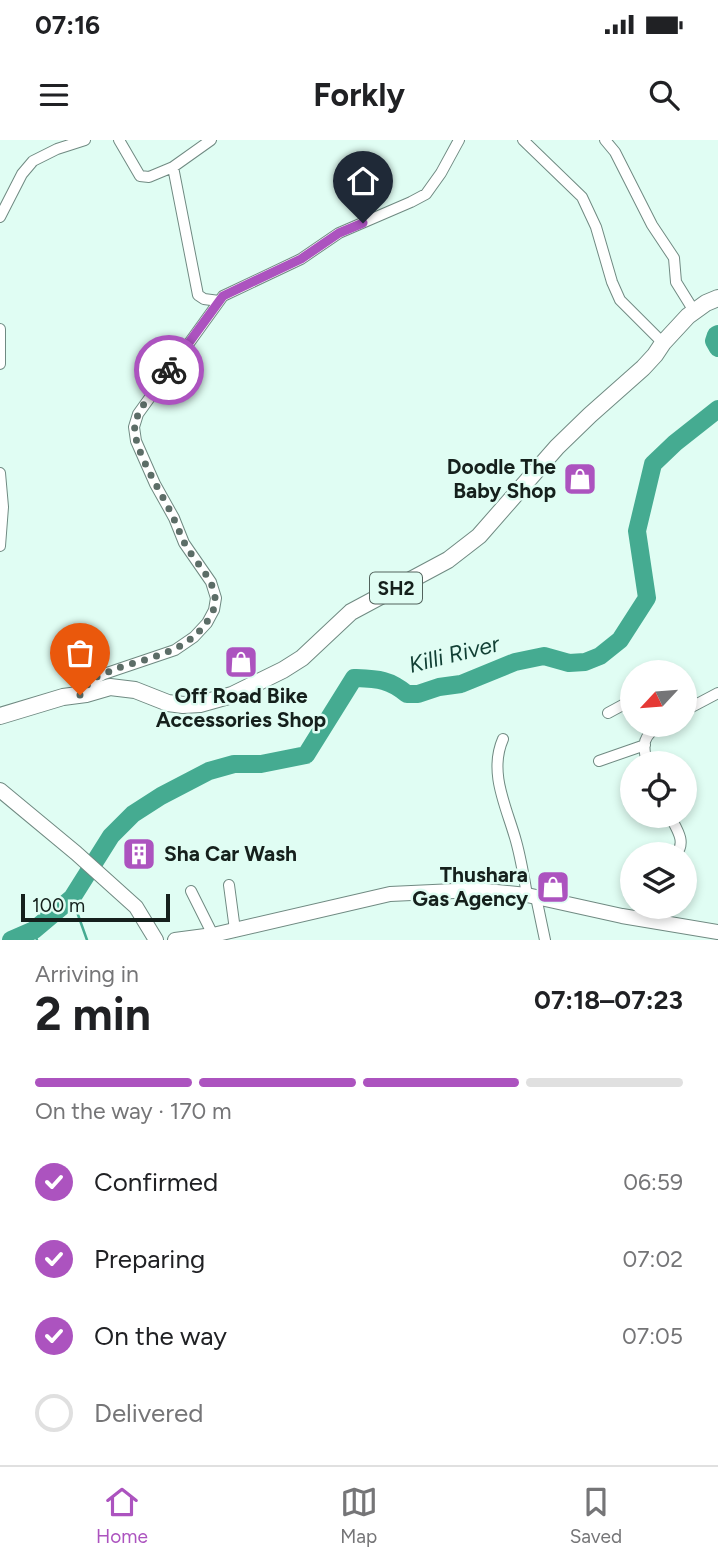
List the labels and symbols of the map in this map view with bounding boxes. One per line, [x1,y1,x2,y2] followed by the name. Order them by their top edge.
[333,151,393,223] pin
[134,335,204,405] courier
[447,454,556,503] place label: Doodle The Baby Shop
[561,460,599,498] shop icon: Doodle The Baby Shop
[370,572,422,603] road number: SH2
[50,623,110,695] pin
[406,629,503,679] water label: Killi River
[222,643,260,681] shop icon: Off Road Bike Accessories Shop
[620,660,696,737] north arrow
[156,683,326,732] place label: Off Road Bike Accessories Shop
[120,835,158,873] building icon: Sha Car Wash
[164,841,297,866] place label: Sha Car Wash
[412,862,529,911] place label: Thushara Gas Agency
[534,868,572,906] shop icon: Thushara Gas Agency
[21,891,170,923] scale bar

